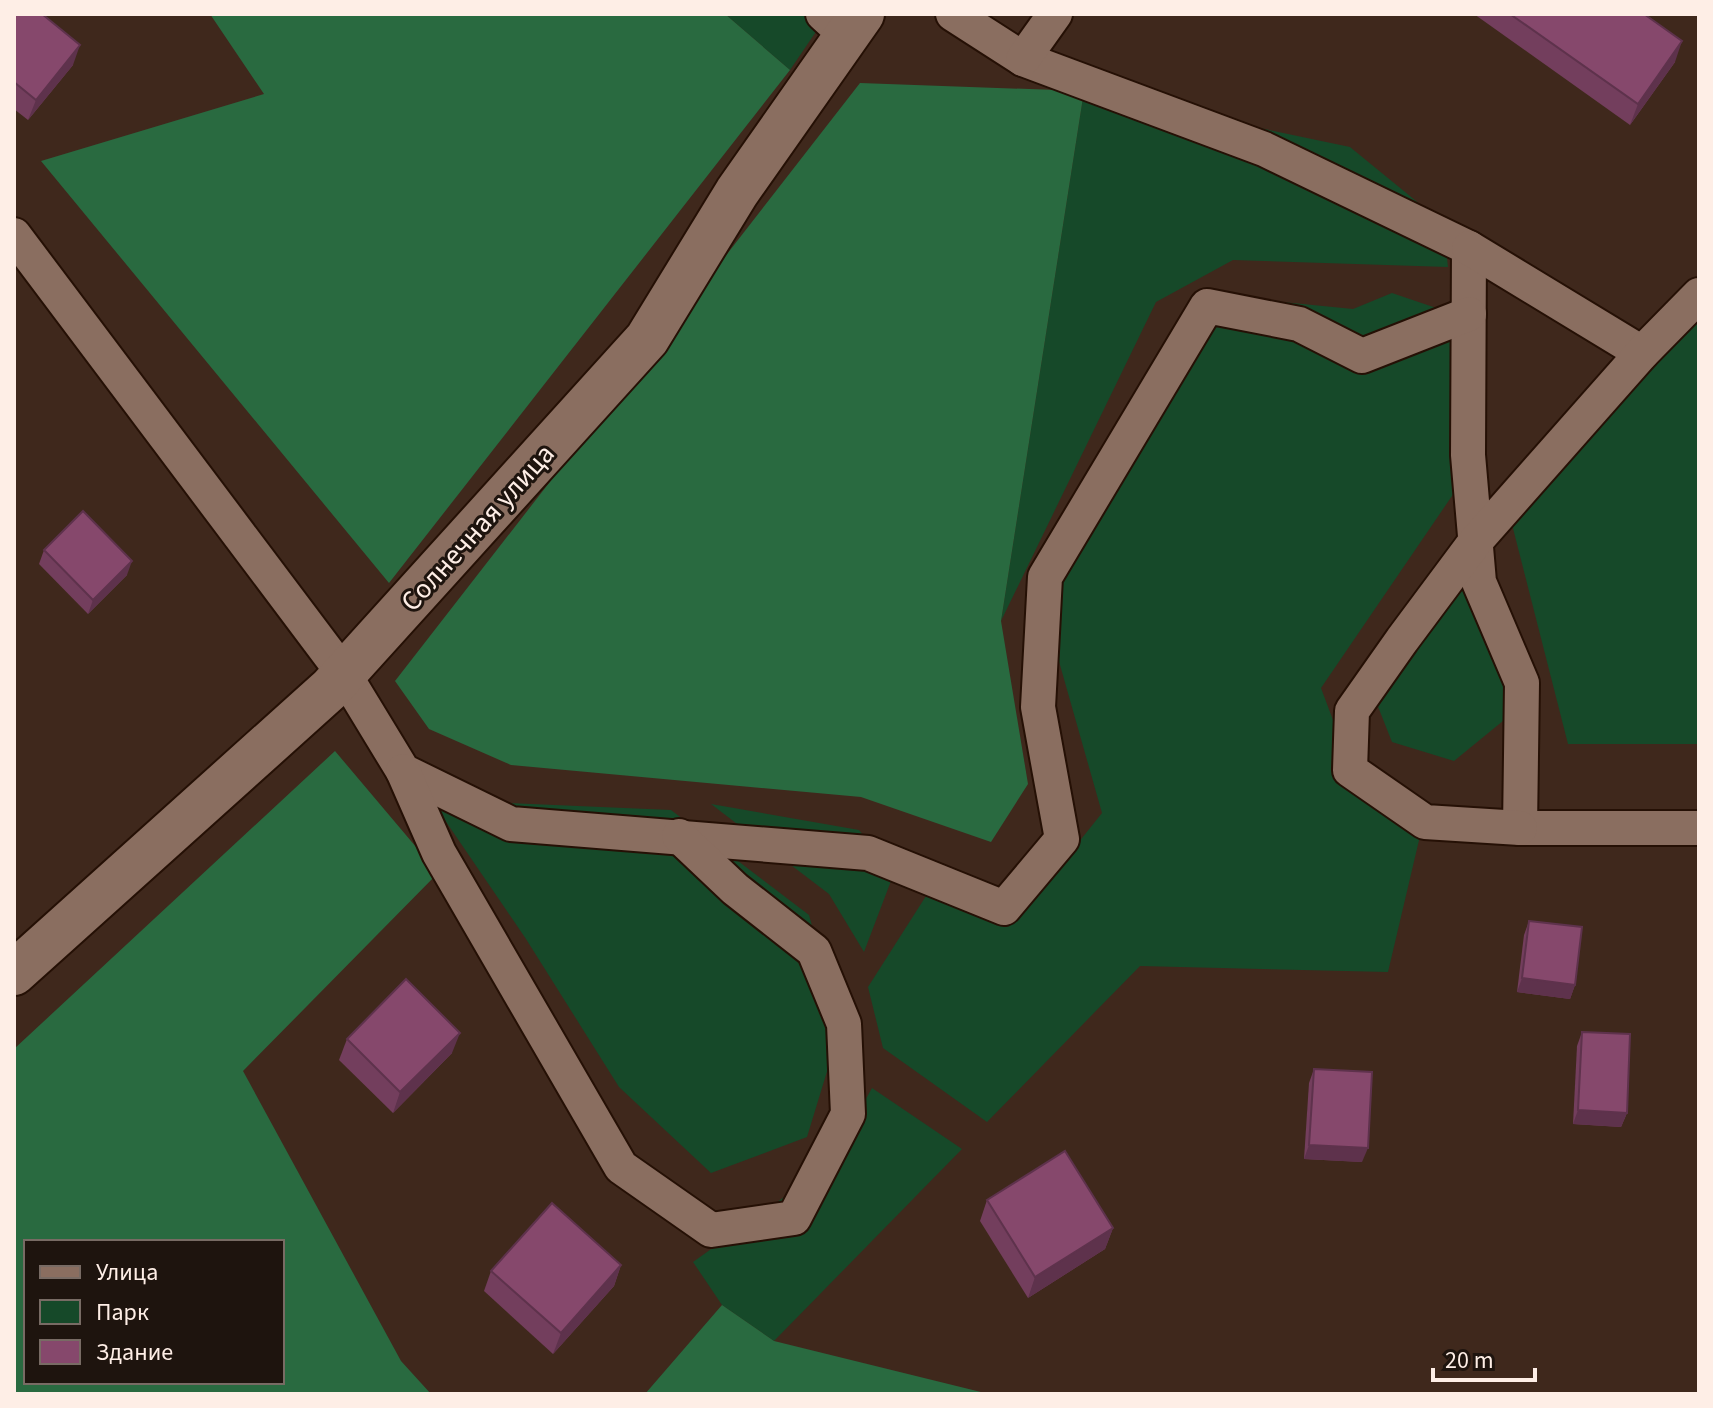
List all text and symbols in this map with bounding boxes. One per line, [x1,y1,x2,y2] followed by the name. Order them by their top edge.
[392,435,564,620] street label: Солнечная улица
[24,1240,284,1384] legend
[96,1255,158,1290] text: Улица
[96,1295,149,1330] text: Парк
[1433,1332,1535,1382] scale bar
[96,1335,173,1370] text: Здание
[1445,1343,1494,1378] text: 20 m

